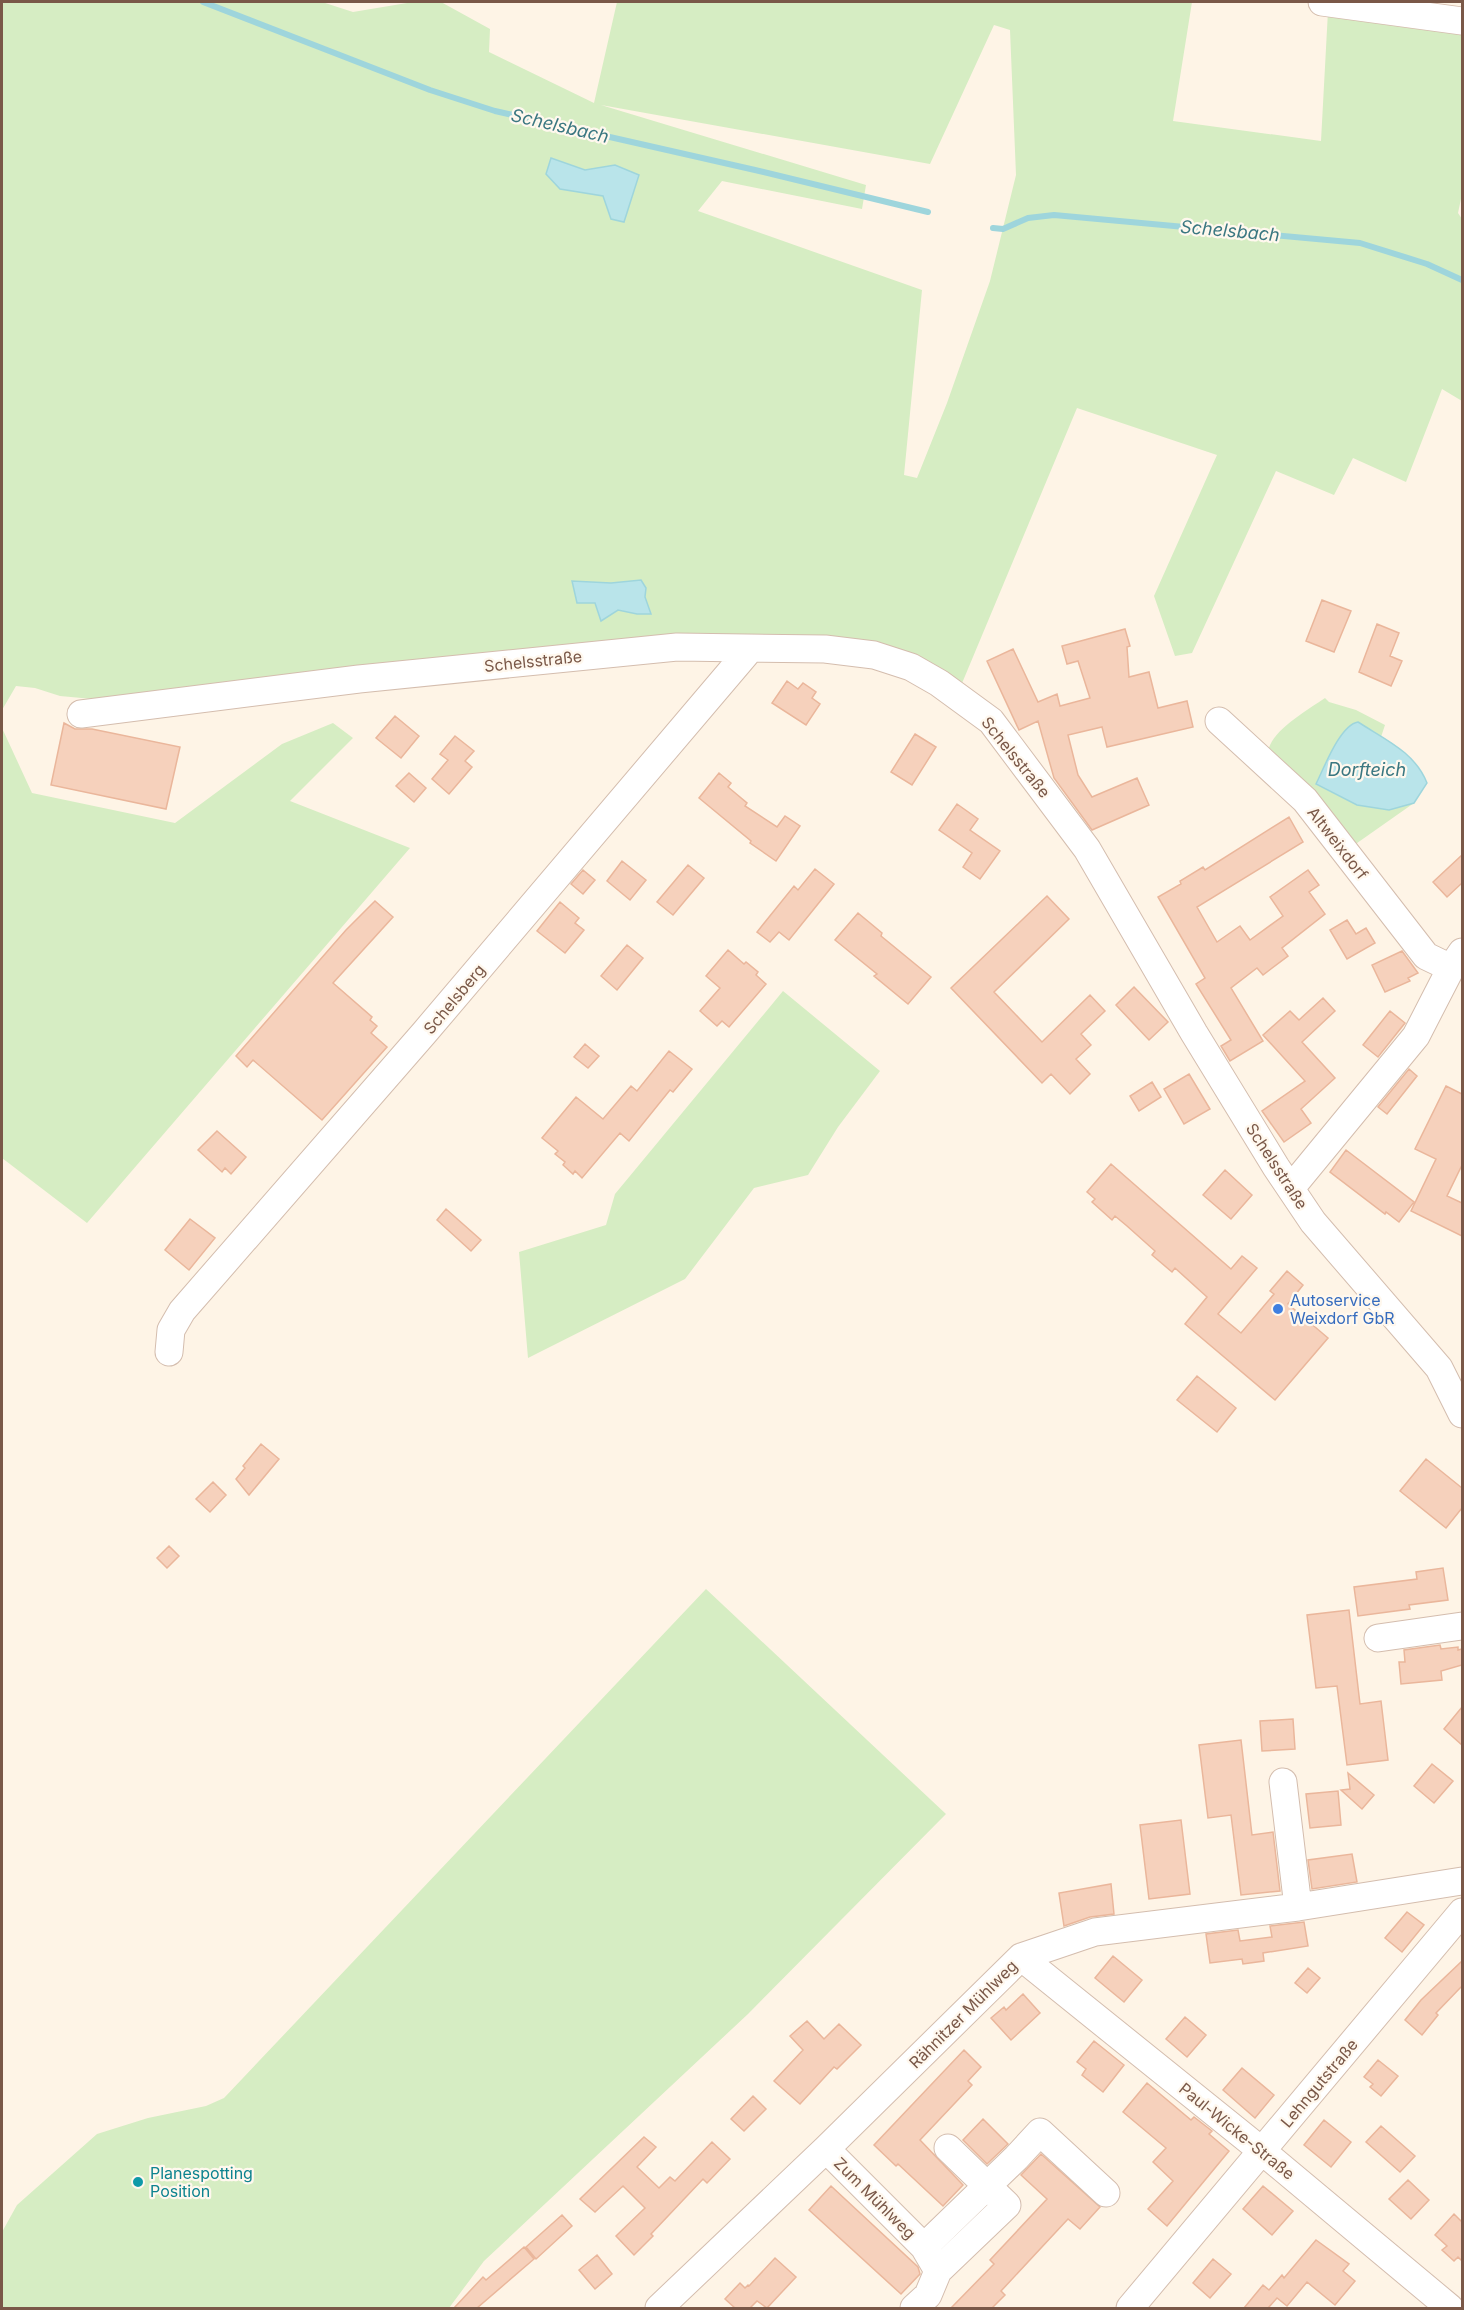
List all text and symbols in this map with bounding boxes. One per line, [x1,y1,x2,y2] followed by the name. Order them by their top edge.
[509,104,611,147] water label: Schelsbach
[1179,216,1281,245] water label: Schelsbach
[483,646,583,676] street label: Schelsstraße
[977,712,1055,802] street label: Schelsstraße
[1328,759,1406,780] water label: Dorfteich
[1303,803,1373,883] street label: Altweixdorf
[419,960,489,1038] street label: Schelsberg
[1242,1119,1312,1213] street label: Schelsstraße
[1290,1290,1395,1328] place label: Autoservice Weixdorf GbR
[1271,1302,1285,1316] marker: Autoservice Weixdorf GbR
[905,1956,1021,2072] street label: Rähnitzer Mühlweg
[1276,2035,1362,2131] street label: Lehngutstraße
[1175,2078,1299,2184] street label: Paul-Wicke-Straße
[830,2153,920,2243] street label: Zum Mühlweg
[150,2163,253,2201] place label: Planespotting Position
[131,2175,145,2189] marker: Planespotting Position

